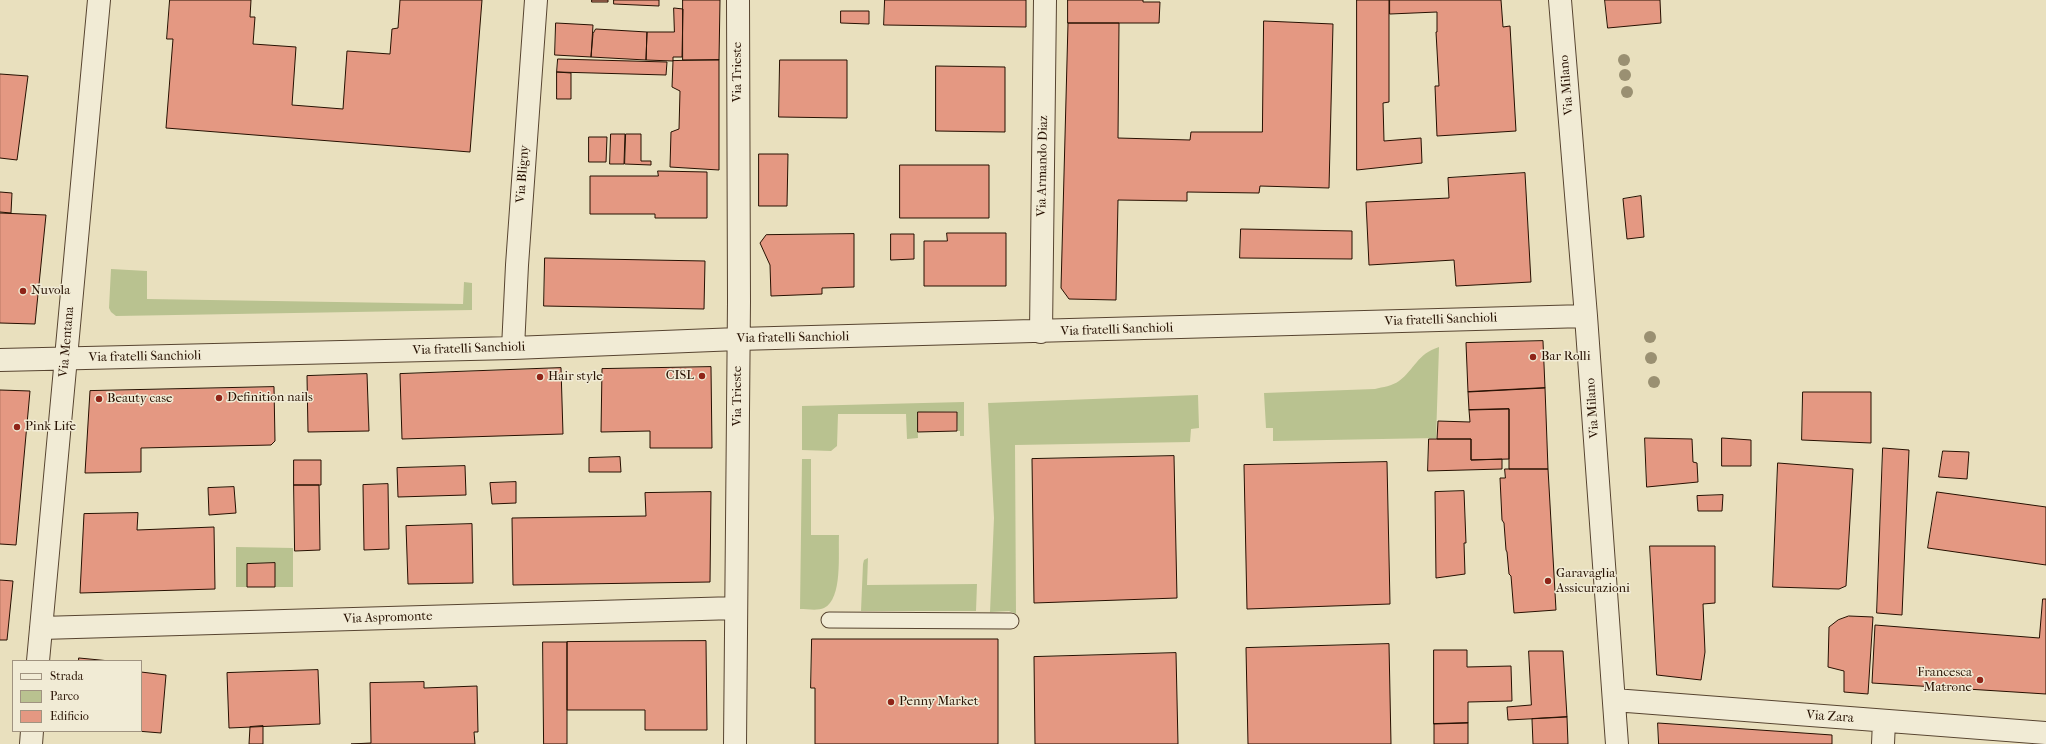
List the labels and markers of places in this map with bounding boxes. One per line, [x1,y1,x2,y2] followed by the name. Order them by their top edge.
[31,283,70,299] place label: Nuvola
[18,286,28,296] marker: Nuvola
[1541,349,1591,365] place label: Bar Rolli
[1528,352,1538,362] marker: Bar Rolli
[666,368,694,384] place label: CISL
[548,369,603,385] place label: Hair style
[697,371,707,381] marker: CISL
[535,372,545,382] marker: Hair style
[227,390,313,406] place label: Definition nails
[107,391,172,407] place label: Beauty case
[214,393,224,403] marker: Definition nails
[94,394,104,404] marker: Beauty case
[25,419,76,435] place label: Pink Life
[12,422,22,432] marker: Pink Life
[1556,566,1630,597] place label: Garavaglia Assicurazioni
[1543,576,1553,586] marker: Garavaglia Assicurazioni
[1917,665,1972,696] place label: Francesca Matrone
[1975,675,1985,685] marker: Francesca Matrone
[899,694,978,710] place label: Penny Market
[886,697,896,707] marker: Penny Market

